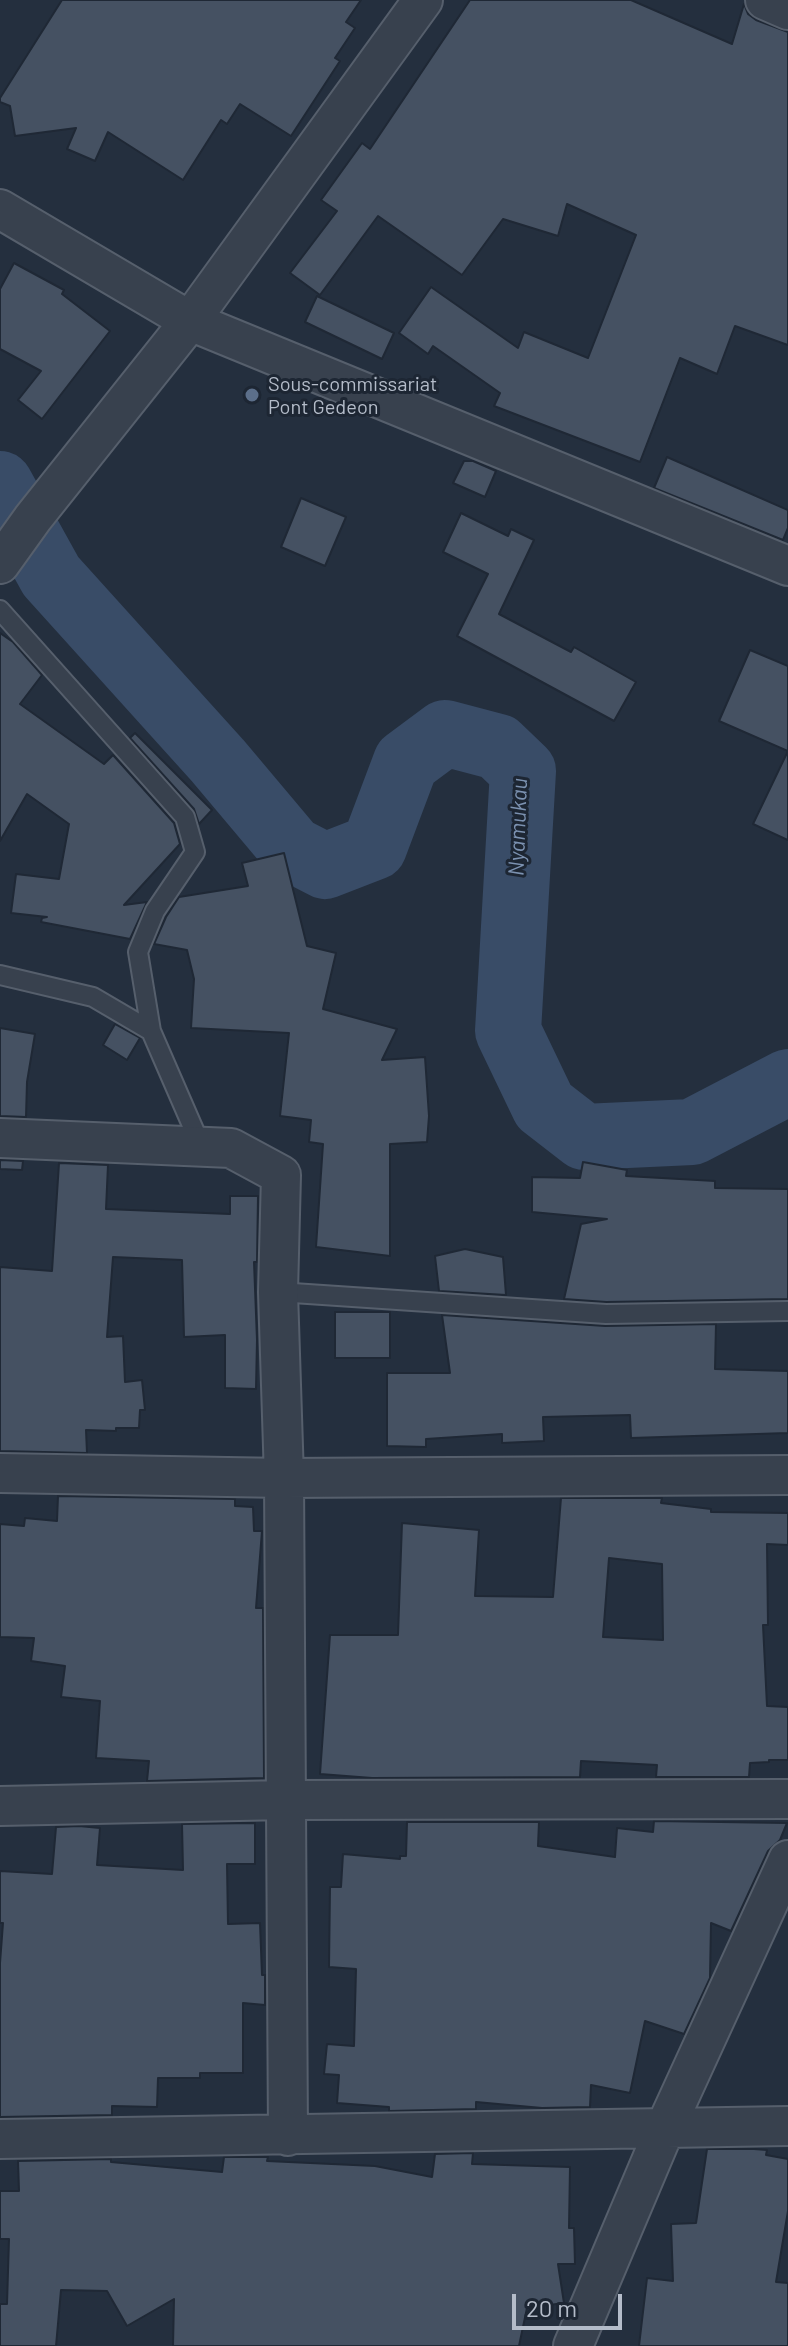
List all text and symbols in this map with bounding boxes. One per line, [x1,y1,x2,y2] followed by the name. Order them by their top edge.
[268,372,437,419] place label: Sous-commissariat Pont Gedeon
[243,386,261,404] marker: Sous-commissariat Pont Gedeon
[503,778,533,876] water label: Nyamukau
[516,2278,626,2328] scale bar
[526,2293,577,2322] text: 20 m

